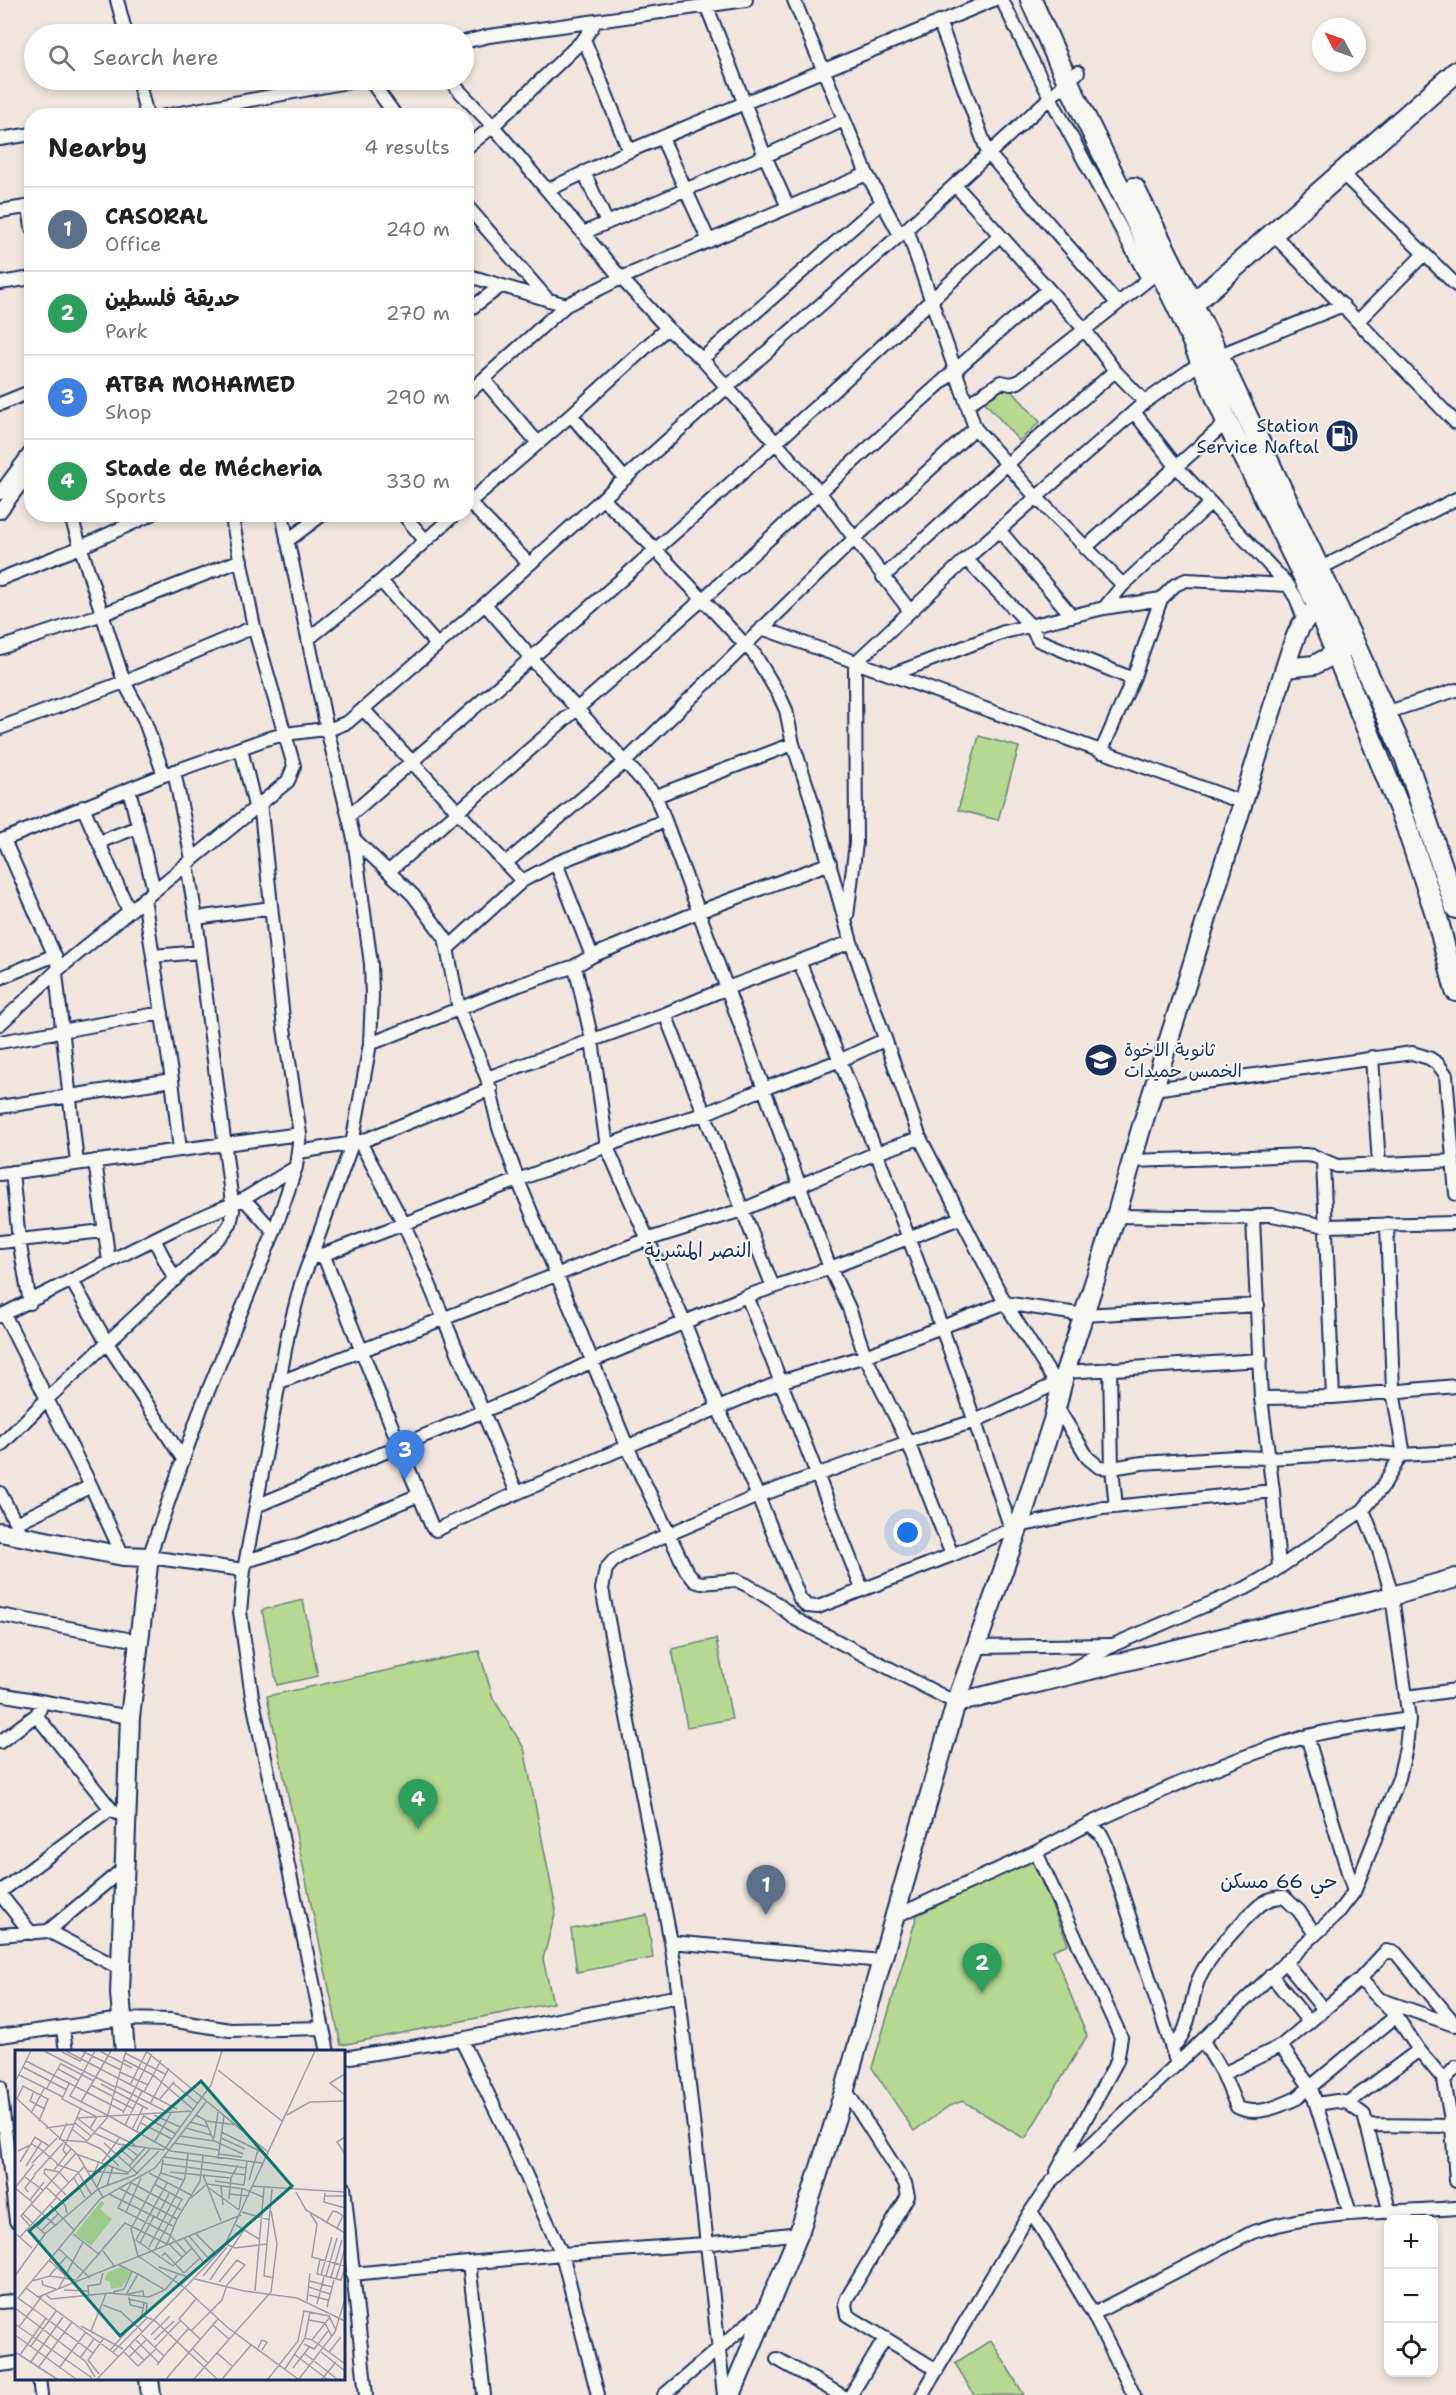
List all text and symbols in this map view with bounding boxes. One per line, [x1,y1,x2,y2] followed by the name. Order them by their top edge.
[1312,18,1366,72] north arrow
[24,24,474,90] search box
[45,41,78,74] icon: search
[93,43,219,72] text: Search here
[48,130,147,165] text: Nearby
[364,134,450,160] text: 4 results
[105,202,208,231] text: CASORAL
[63,216,72,242] text: 1
[385,216,450,242] text: 240 m
[105,231,161,257] text: Office
[105,284,240,313] text: حديقة فلسطين
[61,300,75,326] text: 2
[386,300,450,326] text: 270 m
[105,318,148,344] text: Park
[105,370,295,399] text: ATBA MOHAMED
[61,384,75,410] text: 3
[385,384,450,410] text: 290 m
[105,399,152,425] text: Shop
[1197,414,1320,459] place label: Station Service Naftal
[1324,418,1360,454] fuel station icon: Station Service Naftal
[105,454,322,483] text: Stade de Mécheria
[61,468,75,494] text: 4
[386,468,450,494] text: 330 m
[105,483,166,509] text: Sports
[1124,1038,1242,1083] place label: ثانوية الاخوة الخمس حميدات
[1083,1042,1119,1078] school or university icon: ثانوية الاخوة الخمس حميدات
[645,1237,751,1263] district label: النصر المشرية
[386,1430,424,1480] pin: 3
[893,1518,922,1547] your location
[398,1780,438,1829] pin: 4
[746,1866,786,1915] pin: 1
[1220,1868,1338,1899] district label: حي 66 مسكن
[962,1944,1002,1993] pin: 2
[15,2050,345,2380] inset map
[1384,2215,1438,2377] map controls
[1384,2215,1438,2269] button: +
[1384,2269,1438,2323] button: −
[1384,2323,1438,2377] button: locate

